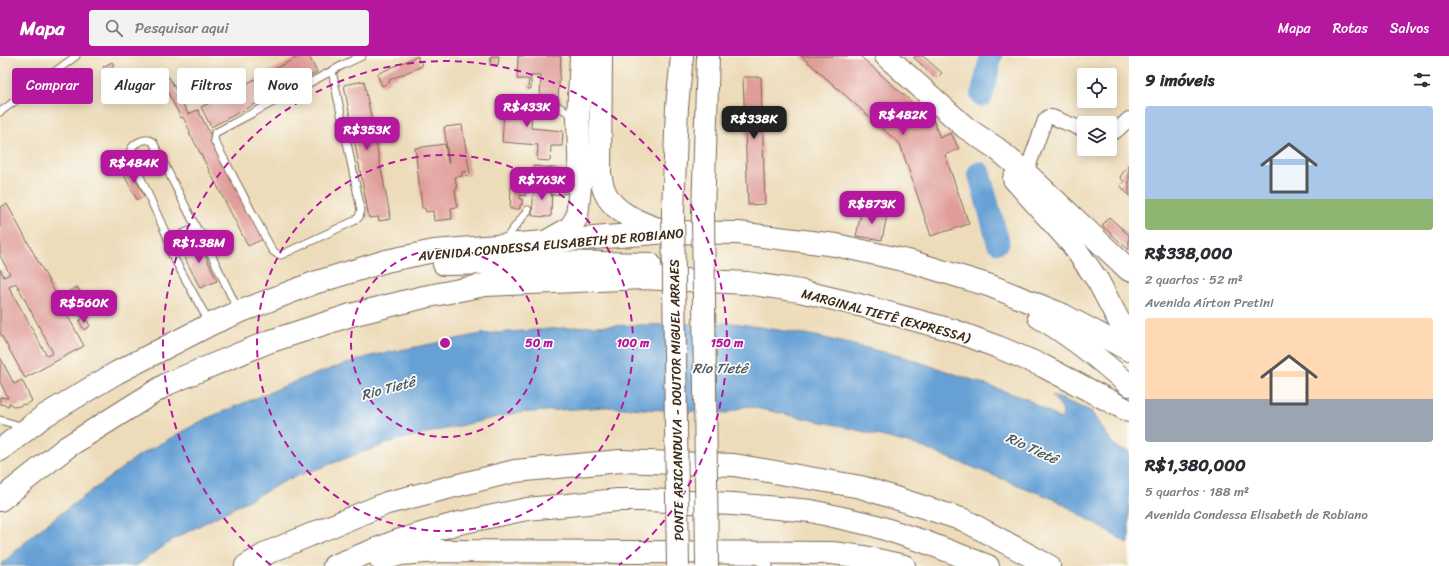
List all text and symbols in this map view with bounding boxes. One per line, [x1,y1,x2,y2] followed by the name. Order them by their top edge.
[89,10,369,46] search box
[20,12,65,45] text: Mapa
[135,15,229,41] text: Pesquisar aqui
[1278,16,1311,41] text: Mapa
[1333,16,1368,41] text: Rotas
[1390,16,1429,41] text: Salvos
[103,17,125,39] icon: search
[1145,65,1215,95] text: 9 imóveis
[12,68,93,104] chip: Comprar
[101,68,169,104] chip: Alugar
[177,68,246,104] chip: Filtros
[254,68,312,104] chip: Novo
[1077,68,1117,156] map controls
[1077,68,1117,108] button: locate
[1411,69,1433,91] icon: filters
[494,94,560,128] pin: R$433K
[504,95,550,118] text: R$433K
[870,102,936,136] pin: R$482K
[879,103,927,126] text: R$482K
[721,106,787,140] pin: R$338K
[731,107,777,130] text: R$338K
[1077,116,1117,156] button: layers
[334,117,400,151] pin: R$353K
[344,118,390,141] text: R$353K
[1253,132,1325,204] icon: home
[101,150,167,184] pin: R$484K
[110,151,158,174] text: R$484K
[509,167,575,201] pin: R$763K
[519,168,565,191] text: R$763K
[839,191,905,225] pin: R$873K
[849,192,895,215] text: R$873K
[416,221,685,268] street label: AVENIDA CONDESSA ELISABETH DE ROBIANO
[162,230,236,264] pin: R$1.38M
[173,231,225,254] text: R$1.38M
[1145,238,1232,268] text: R$338,000
[663,259,690,541] street label: PONTE ARICANDUVA - DOUTOR MIGUEL ARRAES
[1145,268,1243,291] text: 2 quartos · 52 m²
[799,282,974,349] street label: MARGINAL TIETÊ (EXPRESSA)
[51,290,117,324] pin: R$560K
[60,291,108,314] text: R$560K
[1145,291,1274,314] text: Avenida Aírton Pretini
[525,332,553,354] text: 50 m
[617,332,650,354] text: 100 m
[711,332,744,354] text: 150 m
[438,336,452,350] centre of rings
[1253,344,1325,416] icon: home
[693,356,750,381] water label: Rio Tietê
[358,369,421,408] water label: Rio Tietê
[1002,426,1065,473] water label: Rio Tietê
[1145,450,1246,480] text: R$1,380,000
[1145,480,1249,503] text: 5 quartos · 188 m²
[1145,503,1368,526] text: Avenida Condessa Elisabeth de Robiano

